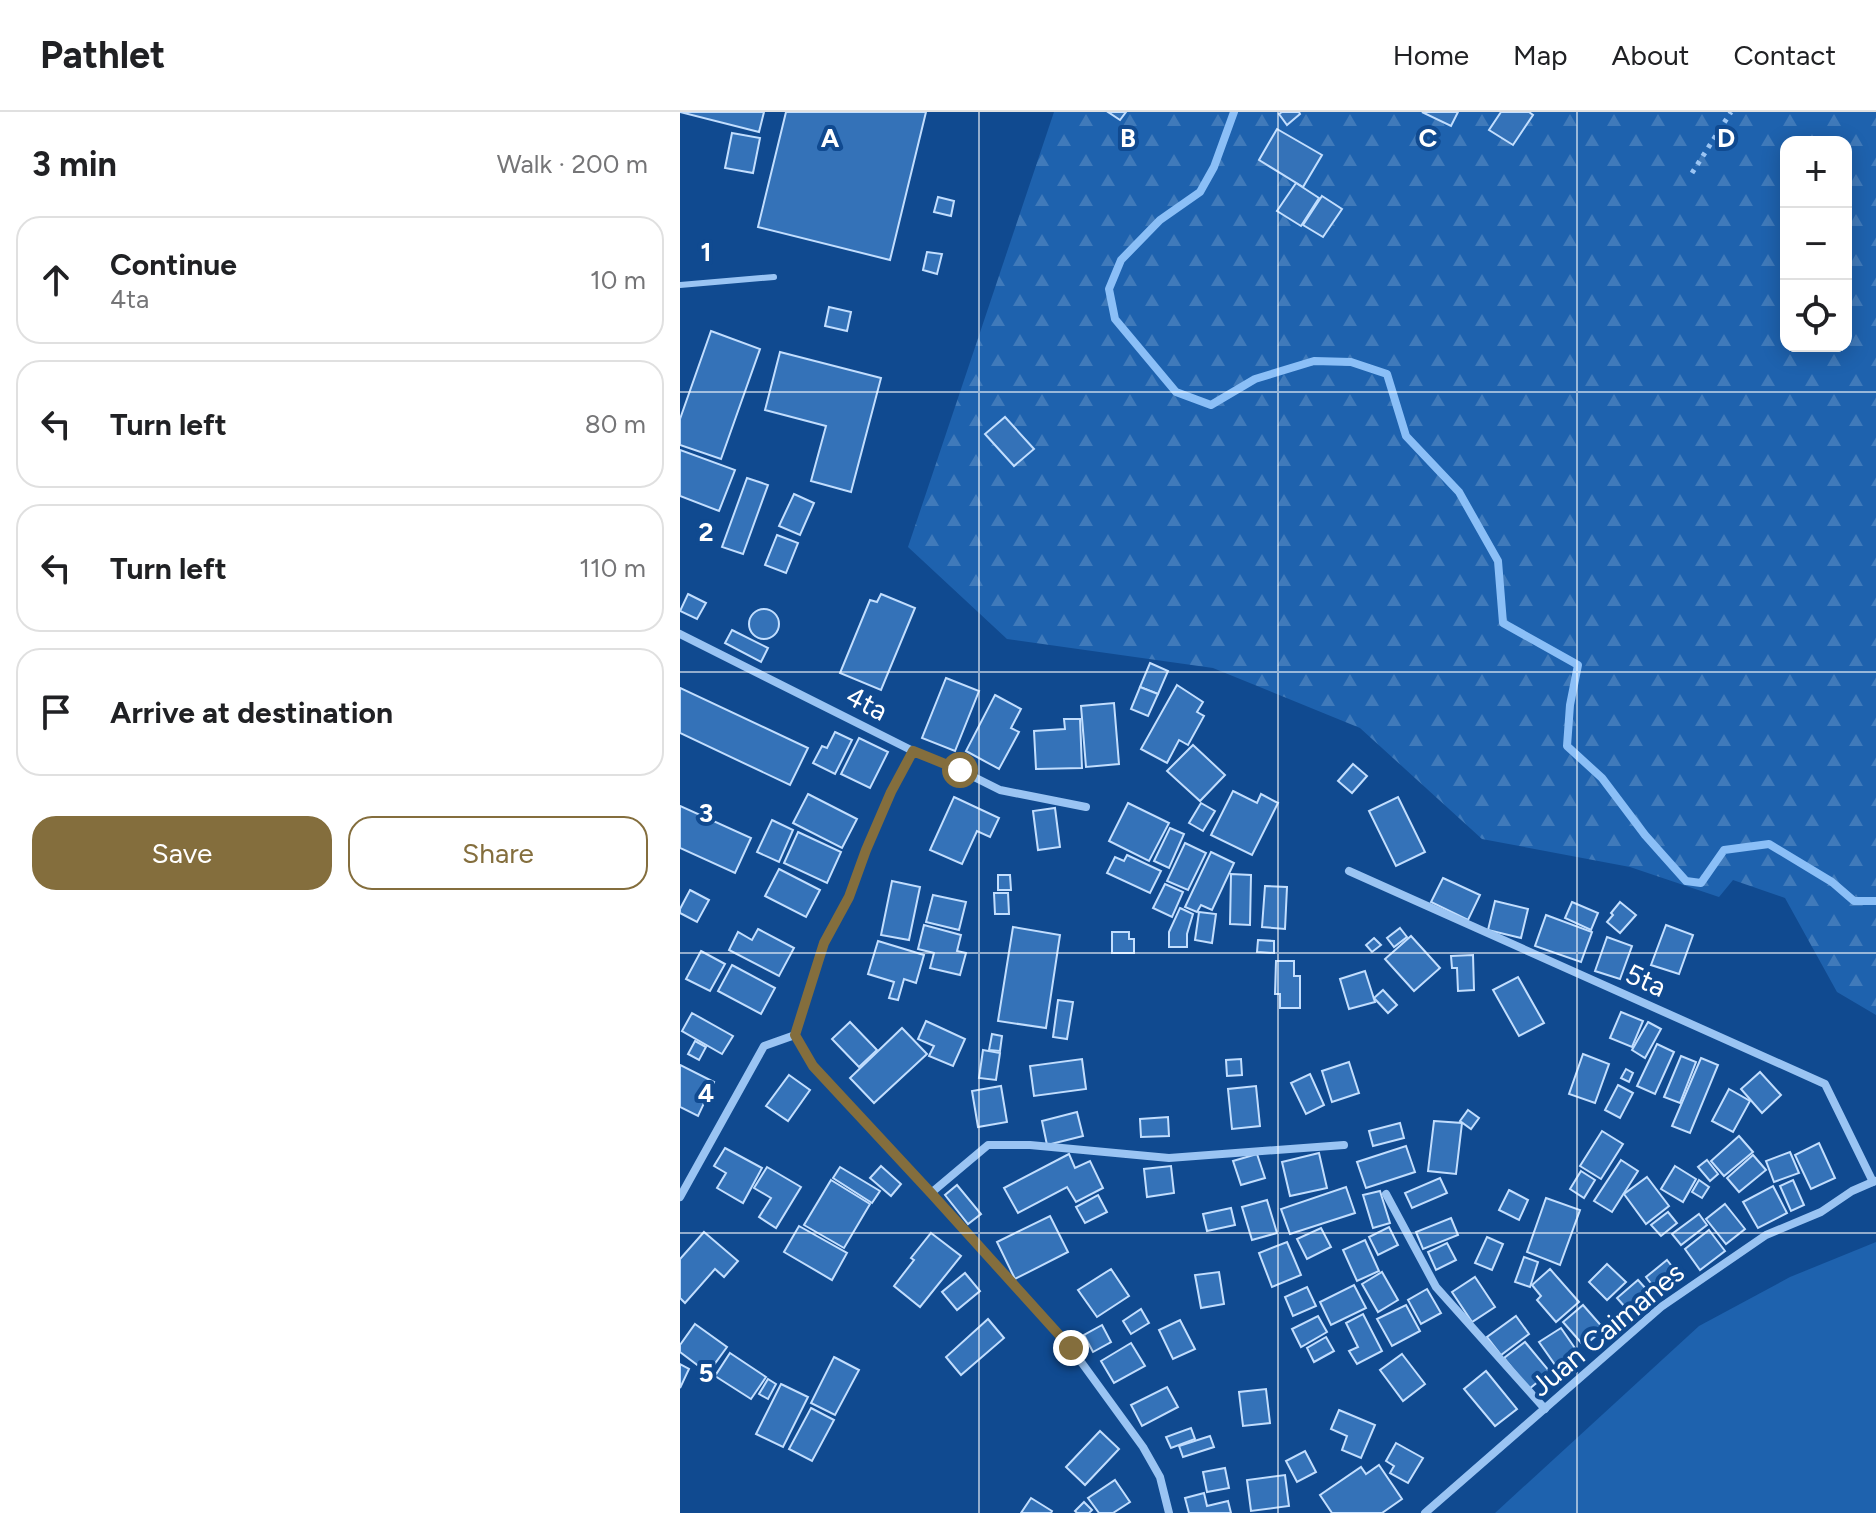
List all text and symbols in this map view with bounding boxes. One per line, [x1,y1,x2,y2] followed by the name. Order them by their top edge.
[40,32,165,78] text: Pathlet
[1393,38,1469,72] text: Home
[1513,38,1568,72] text: Map
[1612,38,1689,72] text: About
[1733,38,1836,72] text: Contact
[821,122,840,154] text: A
[1120,122,1136,154] text: B
[1419,122,1438,154] text: C
[1717,122,1735,154] text: D
[1780,136,1852,352] map controls
[1780,136,1852,208] button: +
[32,144,117,185] text: 3 min
[497,148,648,180] text: Walk · 200 m
[1780,208,1852,280] button: −
[701,236,711,268] text: 1
[110,246,237,283] text: Continue
[34,258,78,302] icon: ahead
[590,264,646,296] text: 10 m
[1780,280,1852,352] button: locate
[110,283,149,315] text: 4ta
[34,402,78,446] icon: left
[110,406,227,443] text: Turn left
[585,408,646,440] text: 80 m
[698,516,714,548] text: 2
[34,546,78,590] icon: left
[110,550,227,587] text: Turn left
[579,552,646,584] text: 110 m
[840,678,894,728] street label: 4ta
[34,690,78,734] icon: arrive
[110,694,393,731] text: Arrive at destination
[942,752,978,788] route start
[699,797,713,829] text: 3
[32,816,332,890] button: Save
[348,816,648,890] button: Share
[1620,956,1672,1004] street label: 5ta
[698,1077,714,1109] text: 4
[1523,1255,1691,1403] street label: Juan Caimanes
[1053,1330,1089,1366] route end
[698,1357,714,1389] text: 5

